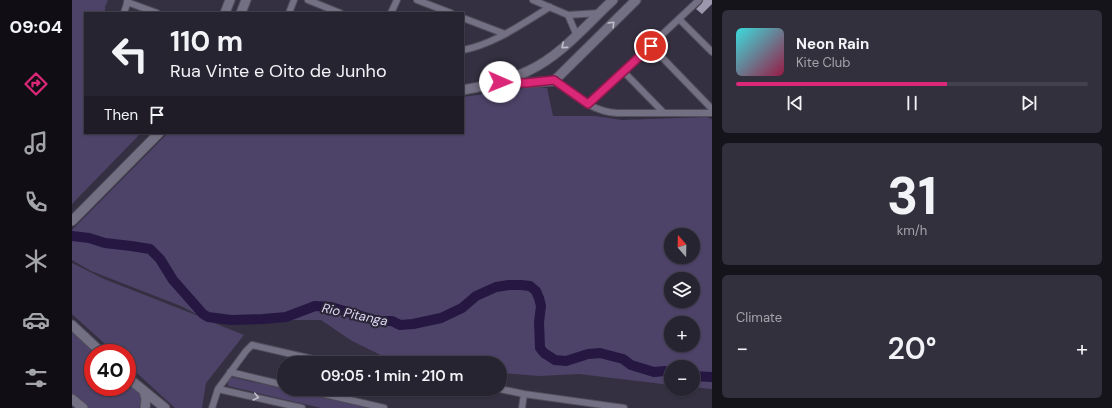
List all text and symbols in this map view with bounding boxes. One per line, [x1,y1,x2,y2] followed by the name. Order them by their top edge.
[9,15,63,39] text: 09:04
[607,21,615,29] one-way arrow
[170,23,243,60] text: 110 m
[104,28,156,80] icon: left
[634,29,668,63] pin
[796,34,869,54] text: Neon Rain
[640,35,662,57] icon: arrive
[562,42,569,49] one-way arrow
[796,54,850,71] text: Kite Club
[170,59,387,83] text: Rua Vinte e Oito de Junho
[479,61,521,103] position arrow
[22,70,50,98] icon: directions
[784,92,806,114] icon: previous
[901,92,923,114] icon: pause
[1018,92,1040,114] icon: next
[146,104,168,126] icon: arrive
[104,105,138,125] text: Then
[22,129,50,157] icon: music
[887,162,937,230] text: 31
[22,188,50,216] icon: phone
[897,222,927,239] text: km/h
[664,228,700,264] north arrow
[664,228,700,396] map controls
[22,247,50,275] icon: climate
[664,272,700,308] button: layers
[320,299,389,330] water label: Rio Pitanga
[22,306,50,334] icon: car
[736,309,782,326] text: Climate
[664,316,700,352] button: +
[888,329,936,368] text: 20°
[736,334,748,363] text: −
[1076,334,1088,363] text: +
[84,344,136,396] speed limit sign: 40
[664,360,700,396] button: −
[22,364,50,392] icon: filters
[321,366,463,386] text: 09:05 · 1 min · 210 m
[253,393,259,401] one-way arrow

